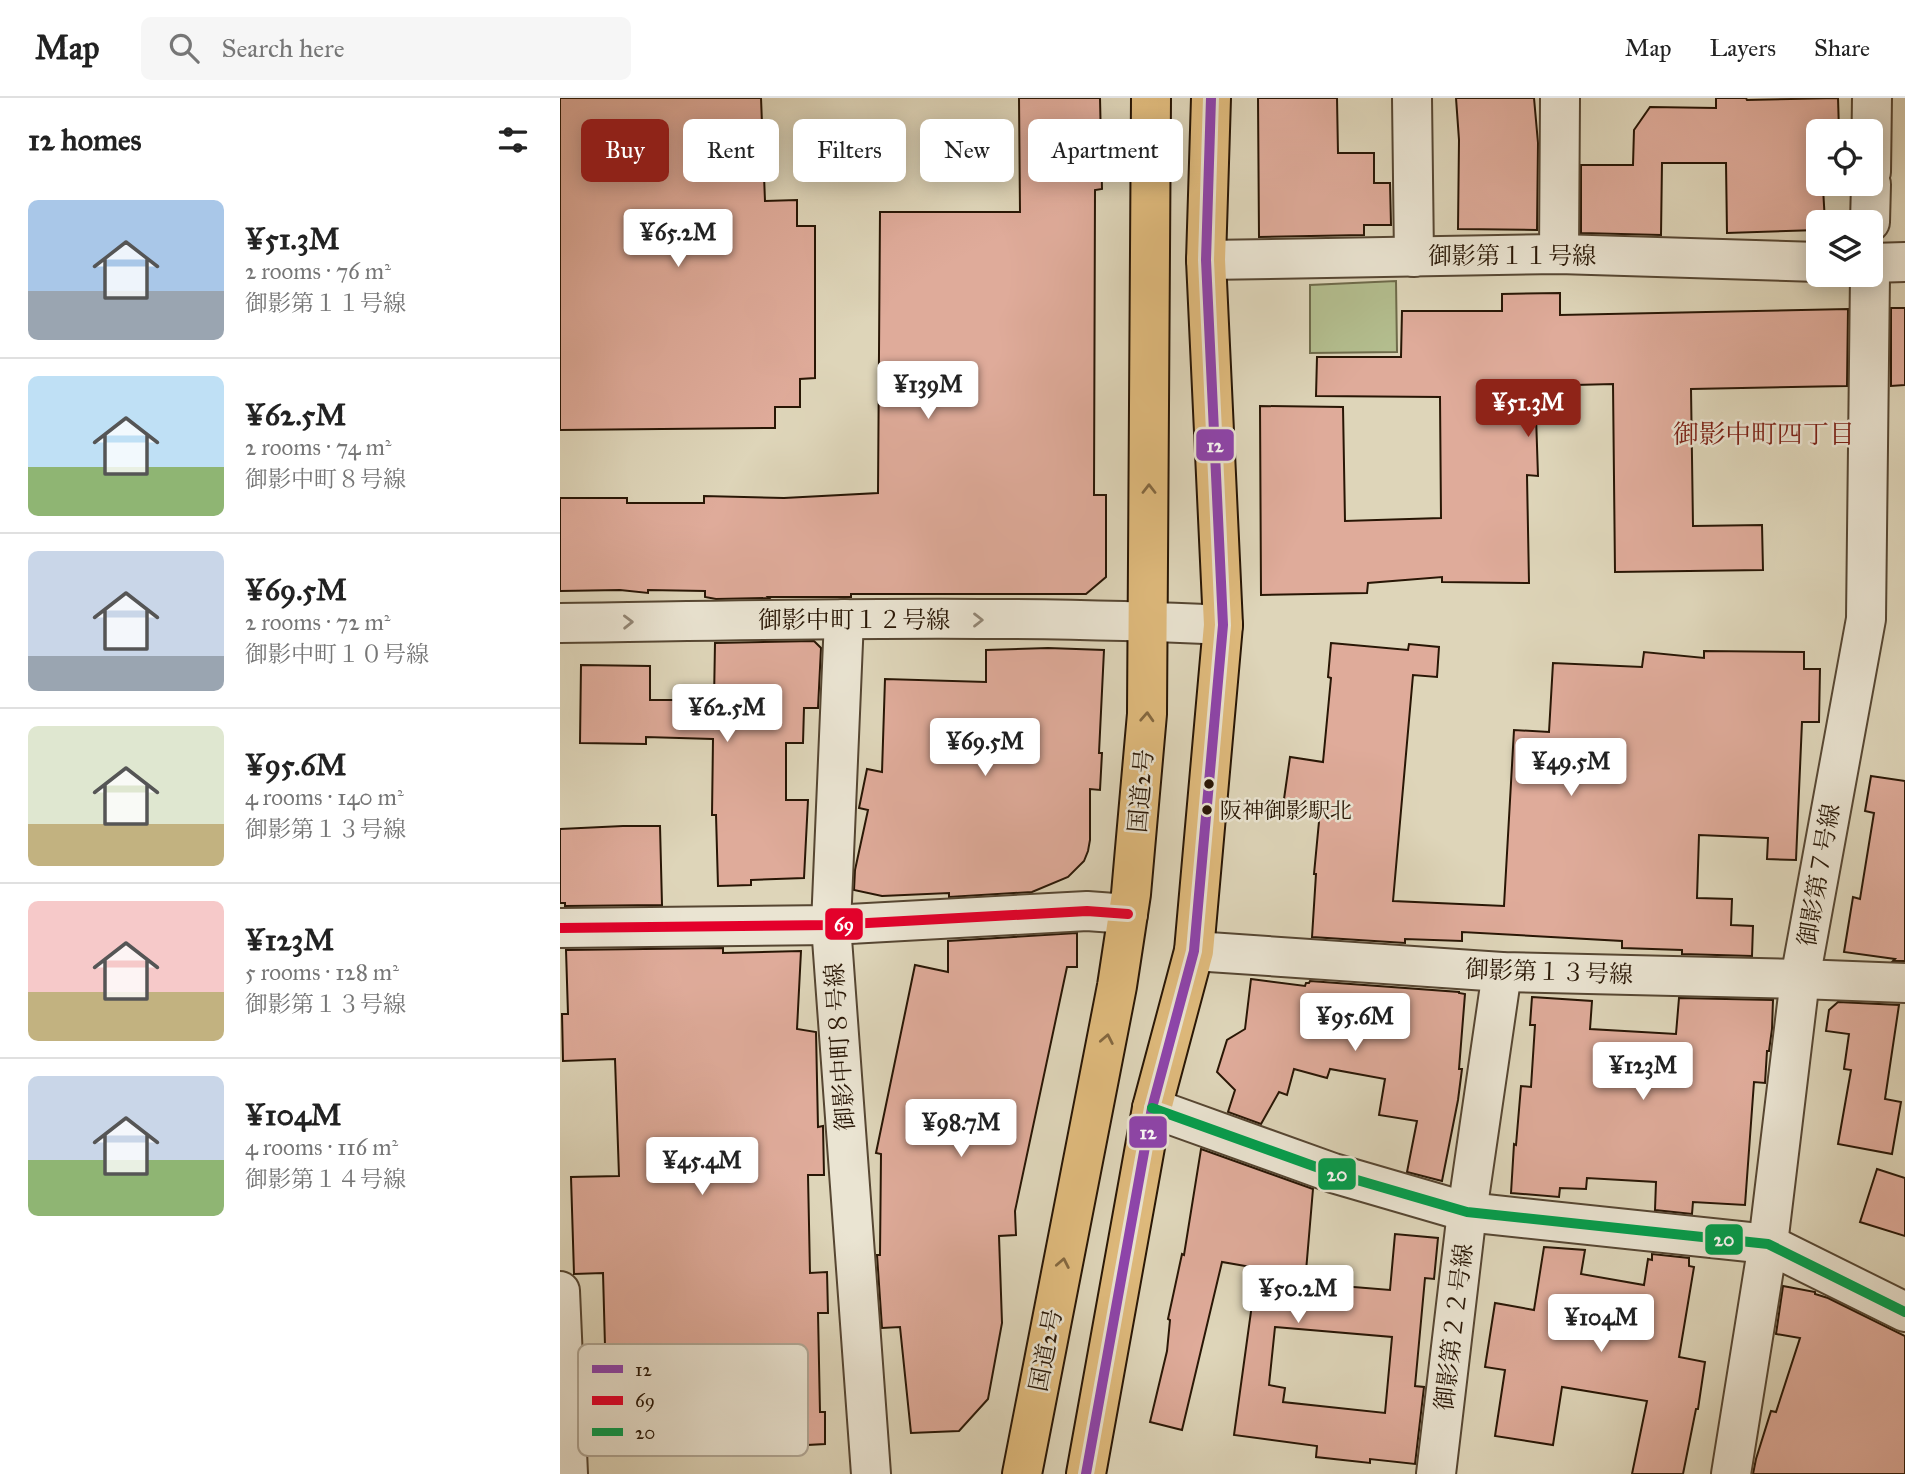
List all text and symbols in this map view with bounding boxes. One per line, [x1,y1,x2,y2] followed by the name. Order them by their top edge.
[141,17,631,80] search box
[35,28,99,68] text: Map
[165,29,203,67] icon: search
[221,32,345,64] text: Search here
[1625,33,1672,63] text: Map
[1710,33,1776,63] text: Layers
[1814,33,1870,63] text: Share
[581,119,669,182] chip: Buy
[683,119,779,182] chip: Rent
[793,119,906,182] chip: Filters
[920,119,1014,182] chip: New
[1028,119,1183,182] chip: Apartment
[1806,119,1883,287] map controls
[1806,119,1883,196] button: locate
[494,121,532,159] icon: filters
[28,122,141,158] text: 12 homes
[621,209,735,269] pin: ¥65.2M
[1806,210,1883,287] button: layers
[640,218,716,246] text: ¥65.2M
[245,221,340,257] text: ¥51.3M
[84,228,168,312] icon: home
[1428,241,1596,271] street label: 御影第１１号線
[245,257,391,285] text: 2 rooms · 76 m²
[245,289,406,317] text: 御影第１１号線
[879,362,977,421] pin: ¥139M
[893,370,963,398] text: ¥139M
[1471,380,1585,439] pin: ¥51.3M
[1492,388,1564,416] text: ¥51.3M
[245,397,346,433] text: ¥62.5M
[84,404,168,488] icon: home
[1673,418,1855,450] district label: 御影中町四丁目
[1195,428,1235,462] line badge: 12
[245,433,391,461] text: 2 rooms · 74 m²
[1207,434,1224,457] text: 12
[245,465,406,493] text: 御影中町８号線
[1141,483,1157,494] one-way arrow
[245,572,347,608] text: ¥69.5M
[84,579,168,663] icon: home
[758,605,950,635] street label: 御影中町１２号線
[245,608,390,636] text: 2 rooms · 72 m²
[973,612,984,628] one-way arrow
[623,614,634,630] one-way arrow
[245,640,429,668] text: 御影中町１０号線
[670,684,784,744] pin: ¥62.5M
[688,693,766,721] text: ¥62.5M
[1139,711,1154,722] one-way arrow
[928,718,1042,778] pin: ¥69.5M
[946,727,1024,755] text: ¥69.5M
[1514,738,1628,798] pin: ¥49.5M
[245,747,347,783] text: ¥95.6M
[1531,747,1611,775] text: ¥49.5M
[1122,748,1160,834] street label: 国道2号
[84,754,168,838] icon: home
[1202,777,1216,791] unlabelled marker
[245,783,404,811] text: 4 rooms · 140 m²
[1220,797,1352,824] place label: 阪神御影駅北
[1792,801,1846,949] street label: 御影第７号線
[1200,803,1214,817] marker: 阪神御影駅北
[245,815,406,843] text: 御影第１３号線
[824,907,864,941] line badge: 69
[834,913,854,937] text: 69
[245,922,334,958] text: ¥123M
[84,929,168,1013] icon: home
[1465,954,1633,990] street label: 御影第１３号線
[245,958,399,986] text: 5 rooms · 128 m²
[819,962,861,1132] street label: 御影中町８号線
[245,990,406,1018] text: 御影第１３号線
[1298,993,1412,1053] pin: ¥95.6M
[1316,1002,1394,1030] text: ¥95.6M
[1098,1033,1113,1045] one-way arrow
[1594,1042,1692,1102] pin: ¥123M
[1609,1051,1677,1079] text: ¥123M
[245,1097,342,1133] text: ¥104M
[904,1100,1018,1159] pin: ¥98.7M
[84,1104,168,1188] icon: home
[921,1108,1001,1136] text: ¥98.7M
[1128,1115,1168,1149] line badge: 12
[1140,1121,1157,1144] text: 12
[245,1133,398,1161] text: 4 rooms · 116 m²
[645,1138,759,1197] pin: ¥45.4M
[662,1146,742,1174] text: ¥45.4M
[1317,1157,1357,1191] line badge: 20
[1327,1163,1347,1186] text: 20
[245,1165,406,1193] text: 御影第１４号線
[1704,1223,1744,1256] line badge: 20
[1714,1228,1734,1251] text: 20
[1429,1242,1479,1412] street label: 御影第２２号線
[1055,1257,1070,1269] one-way arrow
[1241,1266,1355,1325] pin: ¥50.2M
[1258,1274,1338,1302] text: ¥50.2M
[1552,1294,1650,1354] pin: ¥104M
[1564,1303,1638,1331] text: ¥104M
[1023,1306,1069,1394] street label: 国道2号
[578,1344,808,1456] legend
[635,1358,653,1381] text: 12
[635,1389,655,1412] text: 69
[635,1421,655,1444] text: 20

